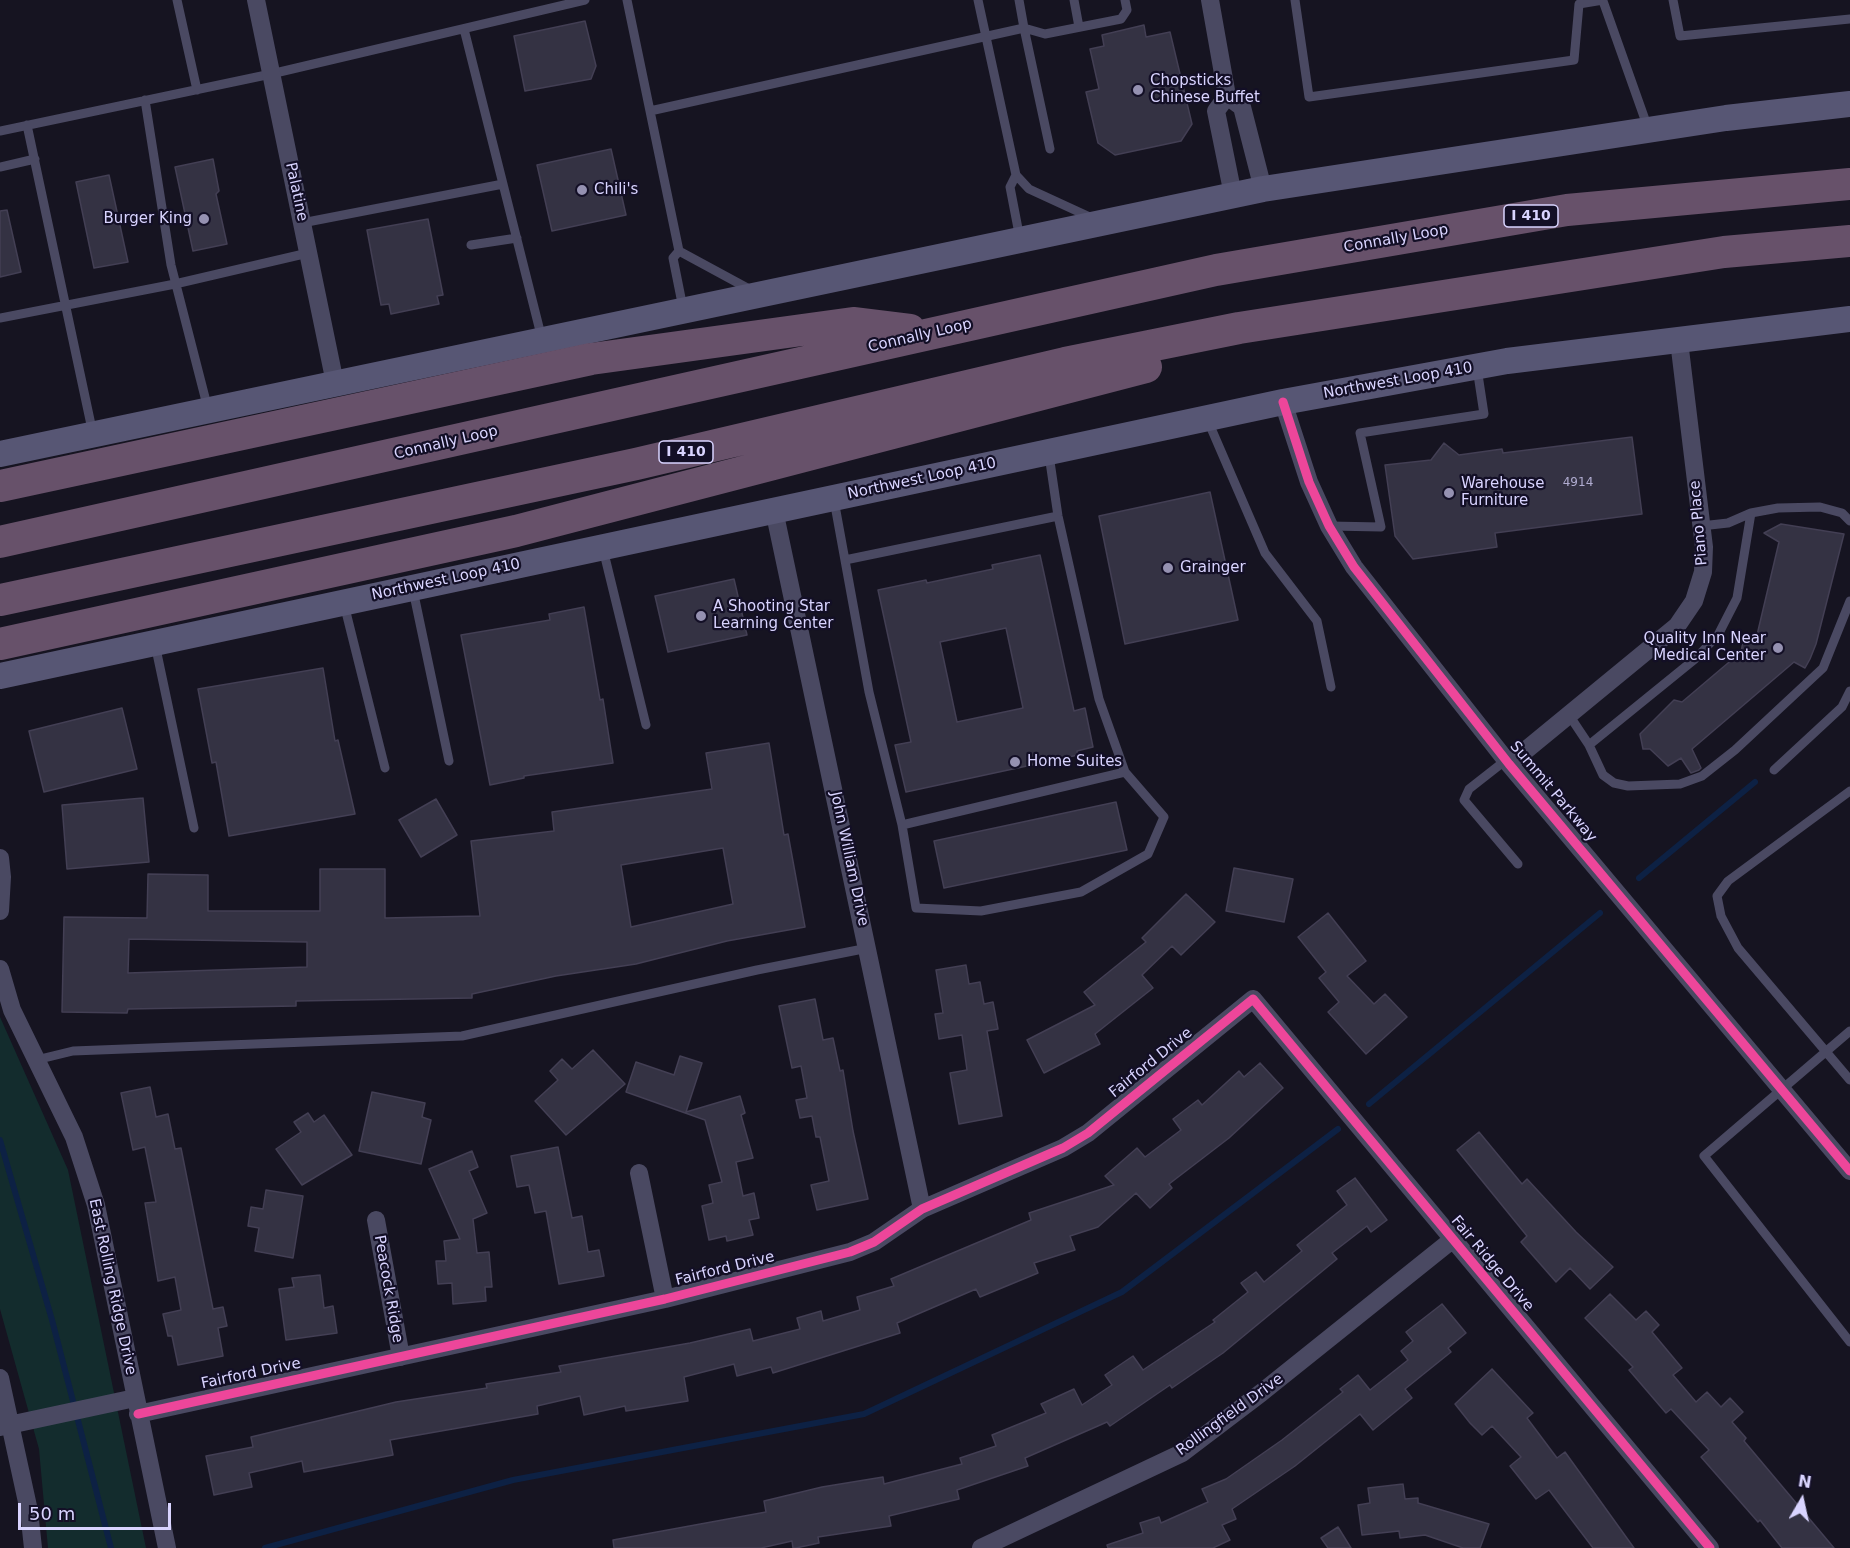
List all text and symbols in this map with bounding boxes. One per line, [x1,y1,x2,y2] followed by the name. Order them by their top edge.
[1150,72,1260,107] place label: Chopsticks Chinese Buffet
[1131,83,1145,97] marker: Chopsticks Chinese Buffet
[281,161,311,223] street label: Palatine
[594,181,638,199] place label: Chili's
[575,183,589,197] marker: Chili's
[1504,205,1558,227] road number: I 410
[104,210,192,228] place label: Burger King
[197,212,211,226] marker: Burger King
[1342,221,1450,257] street label: Connally Loop
[866,315,974,357] street label: Connally Loop
[1322,359,1474,403] street label: Northwest Loop 410
[392,422,500,464] street label: Connally Loop
[659,441,713,463] road number: I 410
[846,454,998,504] street label: Northwest Loop 410
[1461,475,1544,510] place label: Warehouse Furniture
[1563,476,1593,490] house number: 4914
[1686,480,1712,566] street label: Piano Place
[1442,486,1456,500] marker: Warehouse Furniture
[370,555,522,605] street label: Northwest Loop 410
[1180,559,1246,577] place label: Grainger
[1161,561,1175,575] marker: Grainger
[713,598,833,633] place label: A Shooting Star Learning Center
[694,609,708,623] marker: A Shooting Star Learning Center
[1644,630,1766,665] place label: Quality Inn Near Medical Center
[1771,641,1785,655] marker: Quality Inn Near Medical Center
[1506,738,1600,846] street label: Summit Parkway
[1027,753,1122,771] place label: Home Suites
[1008,755,1022,769] marker: Home Suites
[826,790,872,928] street label: John William Drive
[1106,1024,1196,1102] street label: Fairford Drive
[84,1197,140,1377] street label: East Rolling Ridge Drive
[1447,1213,1537,1315] street label: Fair Ridge Drive
[370,1234,406,1344] street label: Peacock Ridge
[674,1248,776,1290] street label: Fairford Drive
[200,1355,302,1393] street label: Fairford Drive
[1173,1370,1287,1460] street label: Rollingfield Drive
[1772,1470,1832,1530] north arrow
[1797,1471,1813,1492] text: N
[21,1491,174,1529] scale bar
[29,1503,75,1524] text: 50 m

